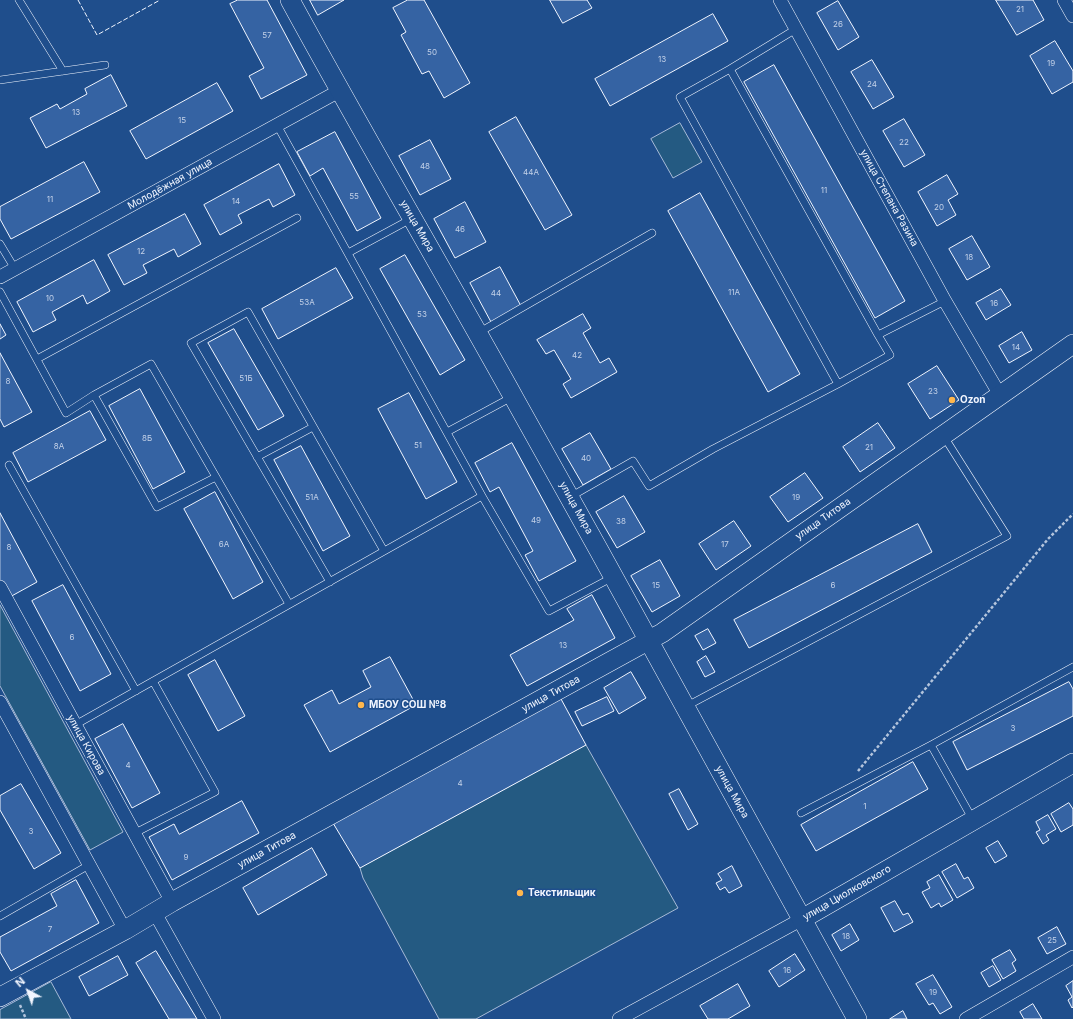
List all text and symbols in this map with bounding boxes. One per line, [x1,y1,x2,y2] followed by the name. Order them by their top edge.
[1016,5,1024,15] house number: 21
[833,20,843,30] house number: 26
[262,31,272,41] house number: 57
[427,48,437,58] house number: 50
[658,55,666,65] house number: 13
[1047,59,1055,69] house number: 19
[867,80,877,90] house number: 24
[72,108,80,118] house number: 13
[178,116,186,126] house number: 15
[899,138,909,148] house number: 22
[857,147,921,249] street label: улица Степана Разина
[126,156,214,212] street label: Молодёжная улица
[420,162,430,172] house number: 48
[523,168,539,178] house number: 44А
[821,186,827,196] house number: 11
[349,192,359,202] house number: 55
[47,195,53,205] house number: 11
[232,197,240,207] house number: 14
[397,198,437,254] street label: улица Мира
[934,203,944,213] house number: 20
[455,225,465,235] house number: 46
[137,247,145,257] house number: 12
[965,253,973,263] house number: 18
[728,288,740,298] house number: 11А
[491,289,501,299] house number: 44
[46,294,54,304] house number: 10
[299,298,315,308] house number: 53А
[990,299,998,309] house number: 16
[417,310,427,320] house number: 53
[1012,343,1020,353] house number: 14
[572,351,582,361] house number: 42
[239,374,253,384] house number: 51Б
[6,377,10,387] house number: 8
[928,387,938,397] house number: 23
[960,394,986,406] place label: Ozon
[947,395,957,405] marker: Ozon
[142,434,152,444] house number: 8Б
[414,441,422,451] house number: 51
[54,442,64,452] house number: 8А
[865,443,873,453] house number: 21
[581,454,591,464] house number: 40
[557,480,595,536] street label: улица Мира
[305,493,319,503] house number: 51А
[792,493,800,503] house number: 19
[793,496,853,542] street label: улица Титова
[531,516,541,526] house number: 49
[616,517,626,527] house number: 38
[219,540,229,550] house number: 6А
[721,540,729,550] house number: 17
[7,543,11,553] house number: 8
[652,581,660,591] house number: 15
[831,581,835,591] house number: 6
[70,633,74,643] house number: 6
[559,641,567,651] house number: 13
[520,673,582,715] street label: улица Титова
[369,699,446,711] place label: МБОУ СОШ №8
[356,700,366,710] marker: МБОУ СОШ №8
[64,713,108,777] street label: улица Кирова
[1011,724,1015,734] house number: 3
[125,761,131,771] house number: 4
[713,764,751,820] street label: улица Мира
[457,779,463,789] house number: 4
[863,802,867,812] house number: 1
[29,827,33,837] house number: 3
[236,829,298,871] street label: улица Титова
[184,853,188,863] house number: 9
[801,863,893,923] street label: улица Циолковского
[528,887,596,899] place label: Текстильщик
[515,888,525,898] marker: Текстильщик
[48,925,52,935] house number: 7
[842,932,850,942] house number: 18
[1047,936,1057,946] house number: 25
[783,966,791,976] house number: 16
[8,971,48,1011] north arrow
[12,974,28,990] text: N
[929,988,937,998] house number: 19

